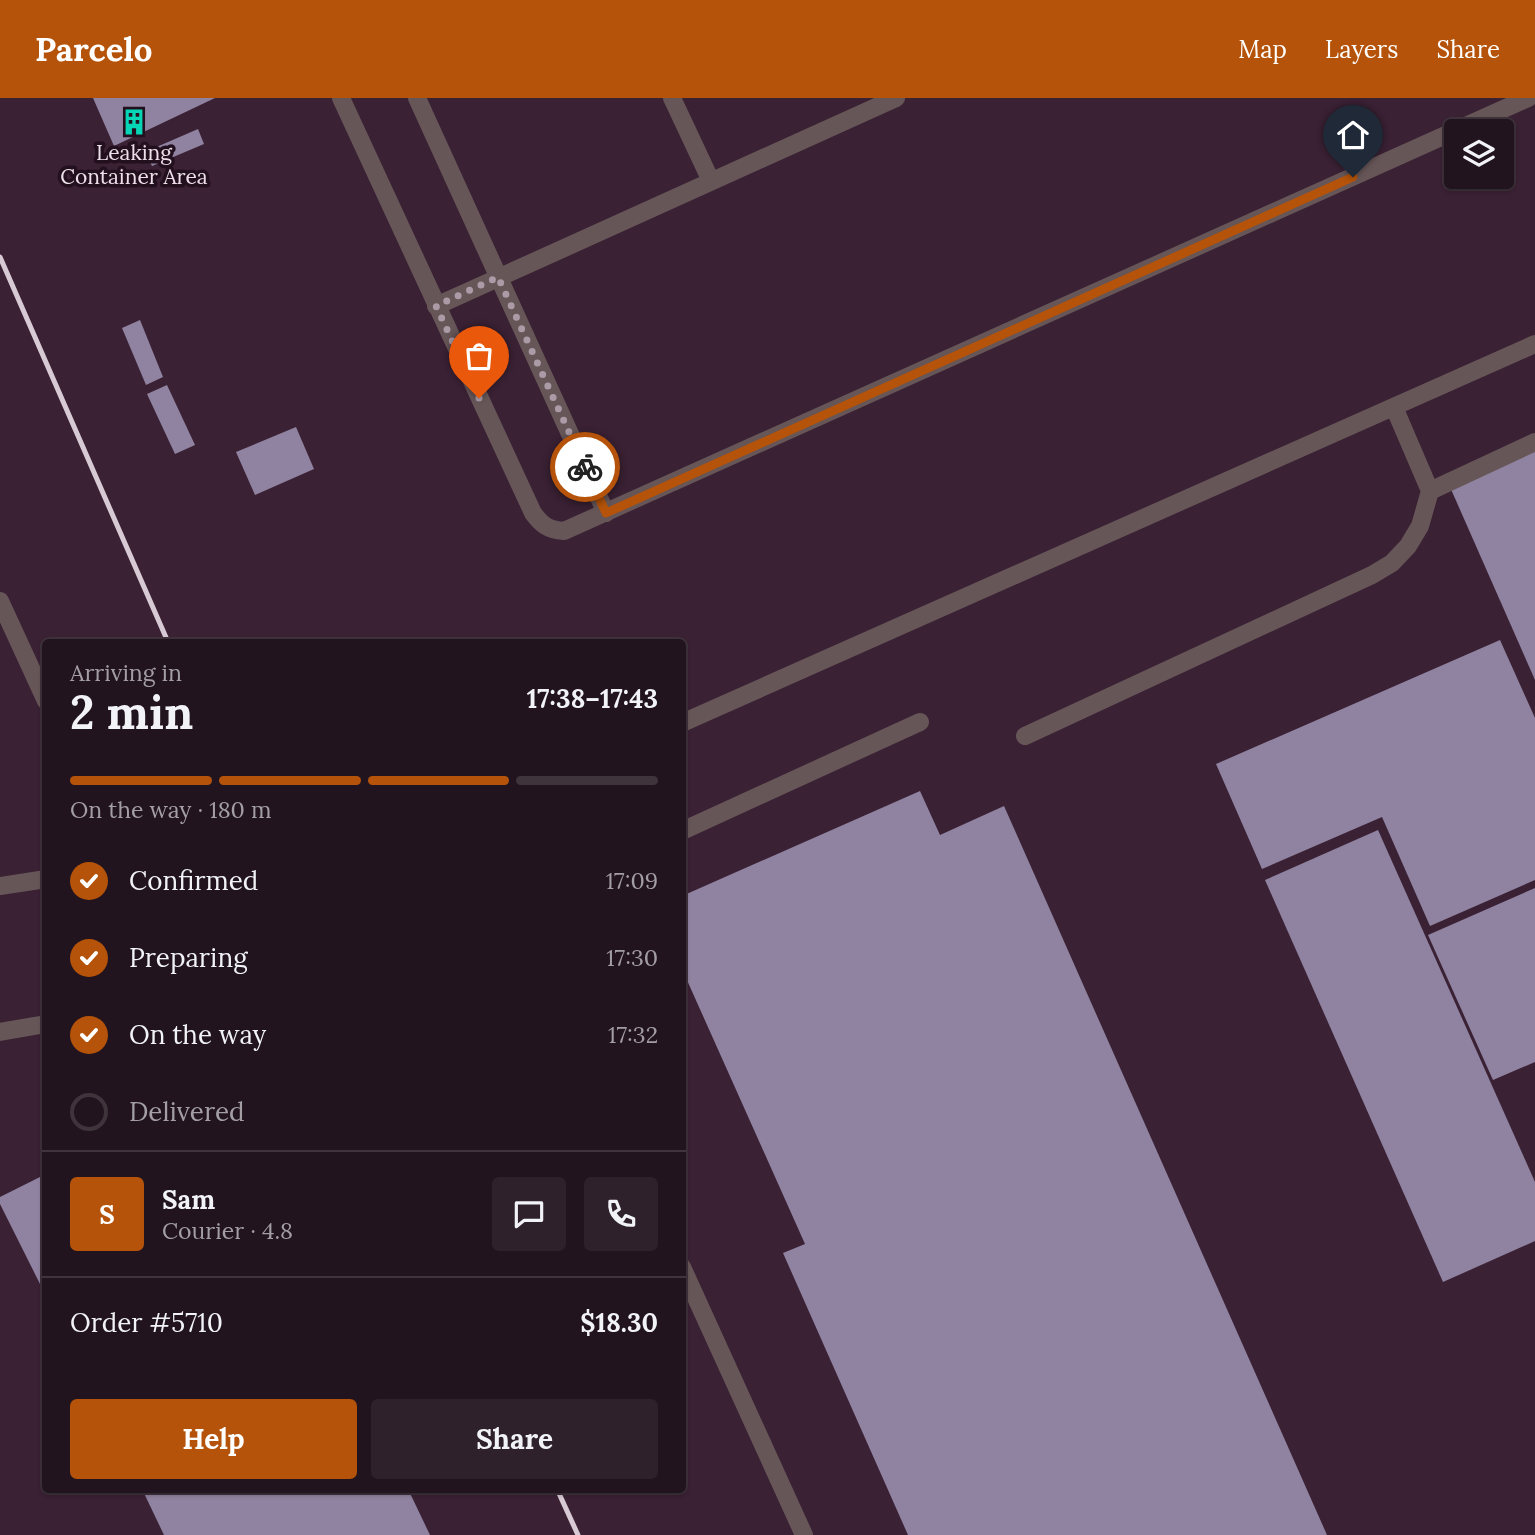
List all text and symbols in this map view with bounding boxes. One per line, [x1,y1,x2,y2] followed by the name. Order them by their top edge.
[35,28,152,70] text: Parcelo
[1238,34,1287,65] text: Map
[1325,34,1398,65] text: Layers
[1436,34,1500,65] text: Share
[1323,105,1383,177] pin
[119,107,149,137] building icon: Leaking Container Area
[1334,116,1372,154] icon: home
[1444,119,1514,189] map controls
[1444,119,1514,189] button: layers
[60,139,208,190] place label: Leaking Container Area
[449,326,509,398] pin
[460,337,498,375] icon: bag
[550,432,620,502] courier
[566,448,604,486] icon: bike
[70,658,182,687] text: Arriving in
[527,682,658,715] text: 17:38–17:43
[70,683,193,742] text: 2 min
[70,795,271,824] text: On the way · 180 m
[70,862,108,900] icon: check
[129,864,258,897] text: Confirmed
[606,866,658,895] text: 17:09
[70,939,108,977] icon: check
[129,941,248,974] text: Preparing
[606,943,658,972] text: 17:30
[70,1016,108,1054] icon: check
[129,1018,266,1051] text: On the way
[608,1020,658,1049] text: 17:32
[129,1095,245,1128] text: Delivered
[492,1177,566,1251] button: chat
[584,1177,658,1251] button: phone
[162,1183,215,1216] text: Sam
[99,1198,115,1231] text: S
[162,1216,293,1245] text: Courier · 4.8
[70,1306,223,1339] text: Order #5710
[580,1306,658,1339] text: $18.30
[70,1399,357,1479] button: Help
[371,1399,658,1479] button: Share

